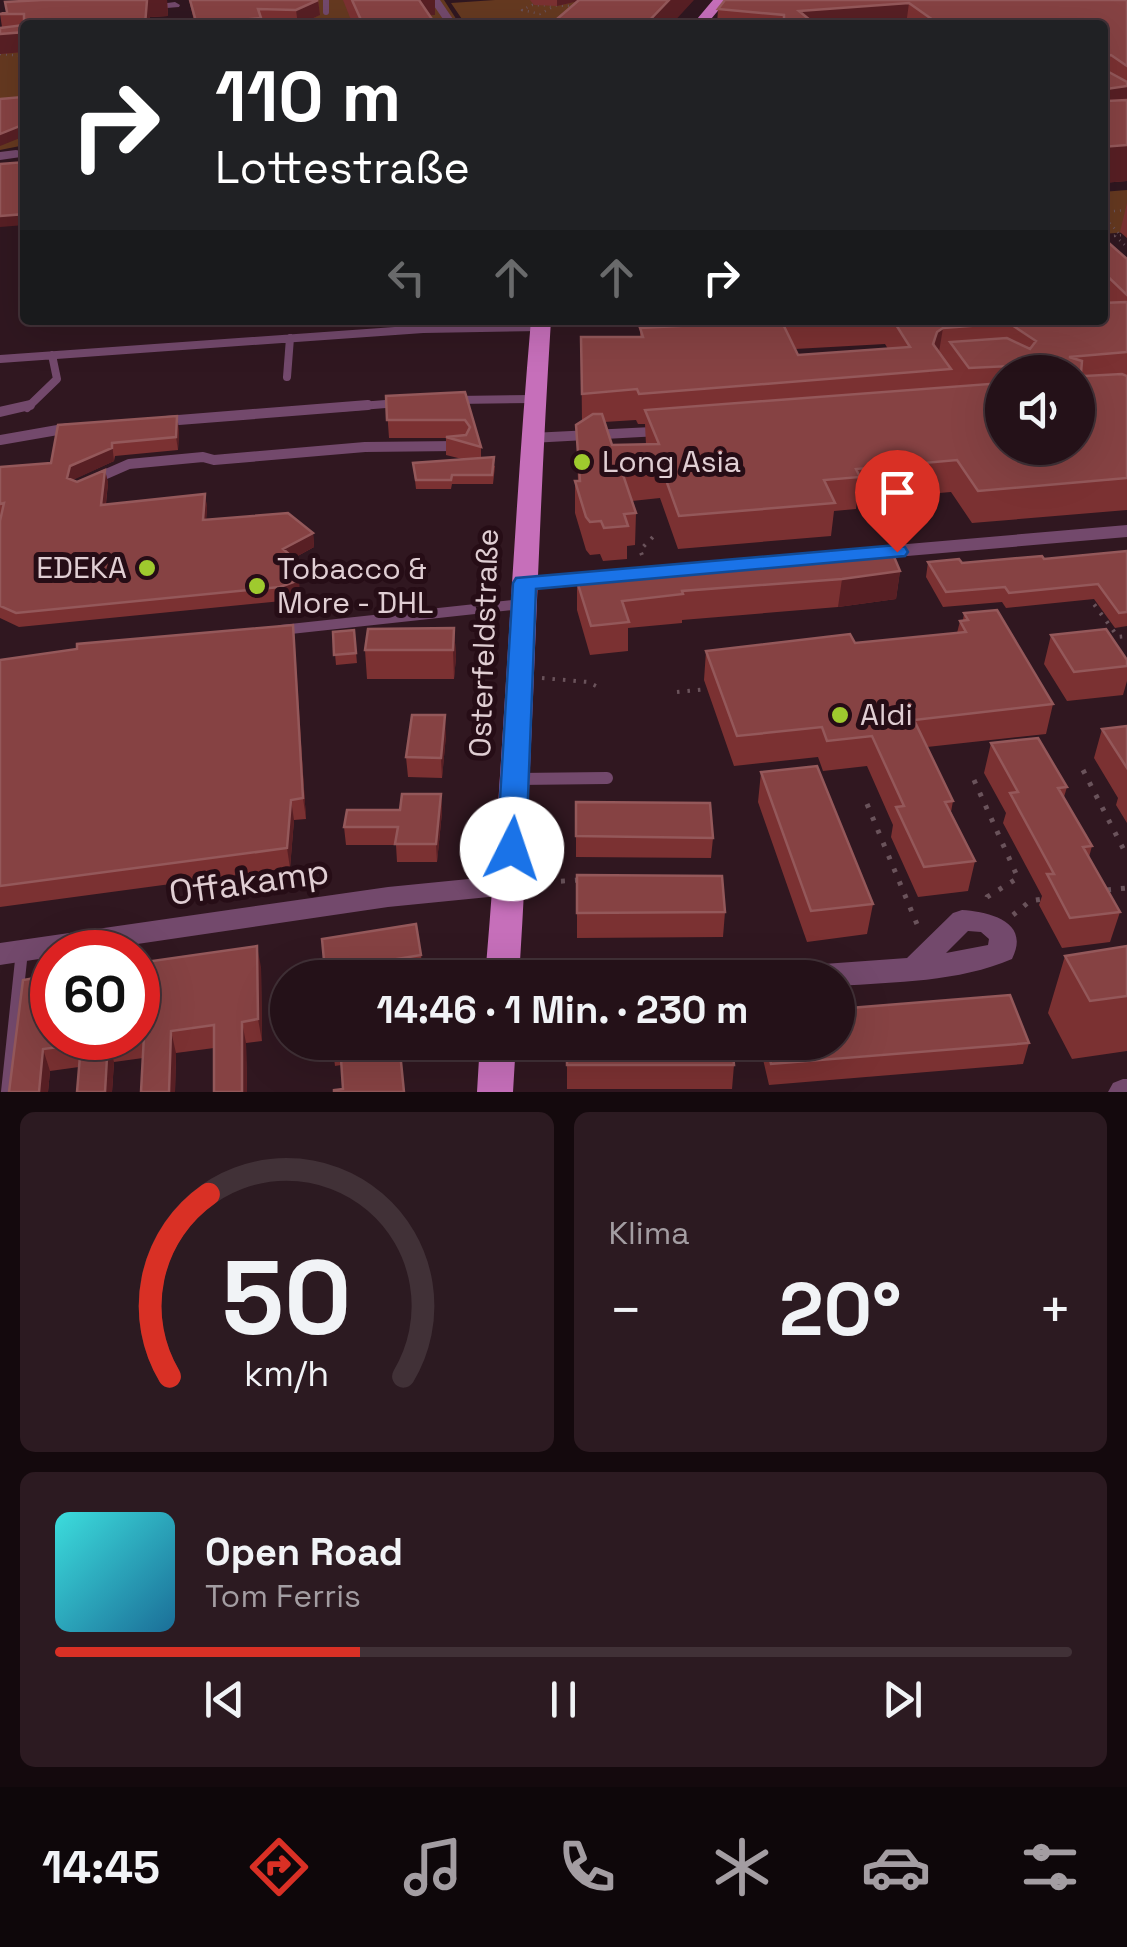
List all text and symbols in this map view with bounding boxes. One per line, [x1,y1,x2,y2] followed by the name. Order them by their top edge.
[215,52,401,141] text: 110 m
[50,60,180,190] icon: right
[215,139,470,196] text: Lottestraße
[379,250,434,305] icon: left
[484,250,539,305] icon: ahead
[589,250,644,305] icon: ahead
[694,250,749,305] icon: right
[985,355,1095,465] map controls
[985,355,1095,465] button: sound
[602,442,741,481] place label: Long Asia
[855,450,940,553] pin
[571,451,593,473] marker: Long Asia
[870,465,925,520] icon: arrive
[460,528,507,758] street label: Osterfeldstraße
[36,548,127,587] place label: EDEKA
[277,549,433,622] place label: Tobacco & More - DHL
[136,557,158,579] marker: EDEKA
[246,575,268,597] marker: Tobacco & More - DHL
[860,695,913,734] place label: Aldi
[829,704,851,726] marker: Aldi
[460,797,564,901] position arrow
[166,849,332,915] street label: Offakamp
[30,930,160,1060] speed limit sign: 60
[377,986,748,1034] text: 14:46 · 1 Min. · 230 m
[609,1213,690,1253] text: Klima
[222,1232,352,1364] text: 50
[779,1261,902,1357] text: 20°
[609,1275,643,1345] text: −
[1038,1275,1072,1345] text: +
[244,1351,329,1396] text: km/h
[205,1528,403,1576] text: Open Road
[205,1576,361,1616] text: Tom Ferris
[197,1672,252,1727] icon: previous
[536,1672,591,1727] icon: pause
[875,1672,930,1727] icon: next
[244,1832,314,1902] icon: directions
[398,1832,468,1902] icon: music
[552,1832,622,1902] icon: phone
[707,1832,777,1902] icon: climate
[861,1832,931,1902] icon: car
[1015,1832,1085,1902] icon: filters
[42,1839,160,1896] text: 14:45

